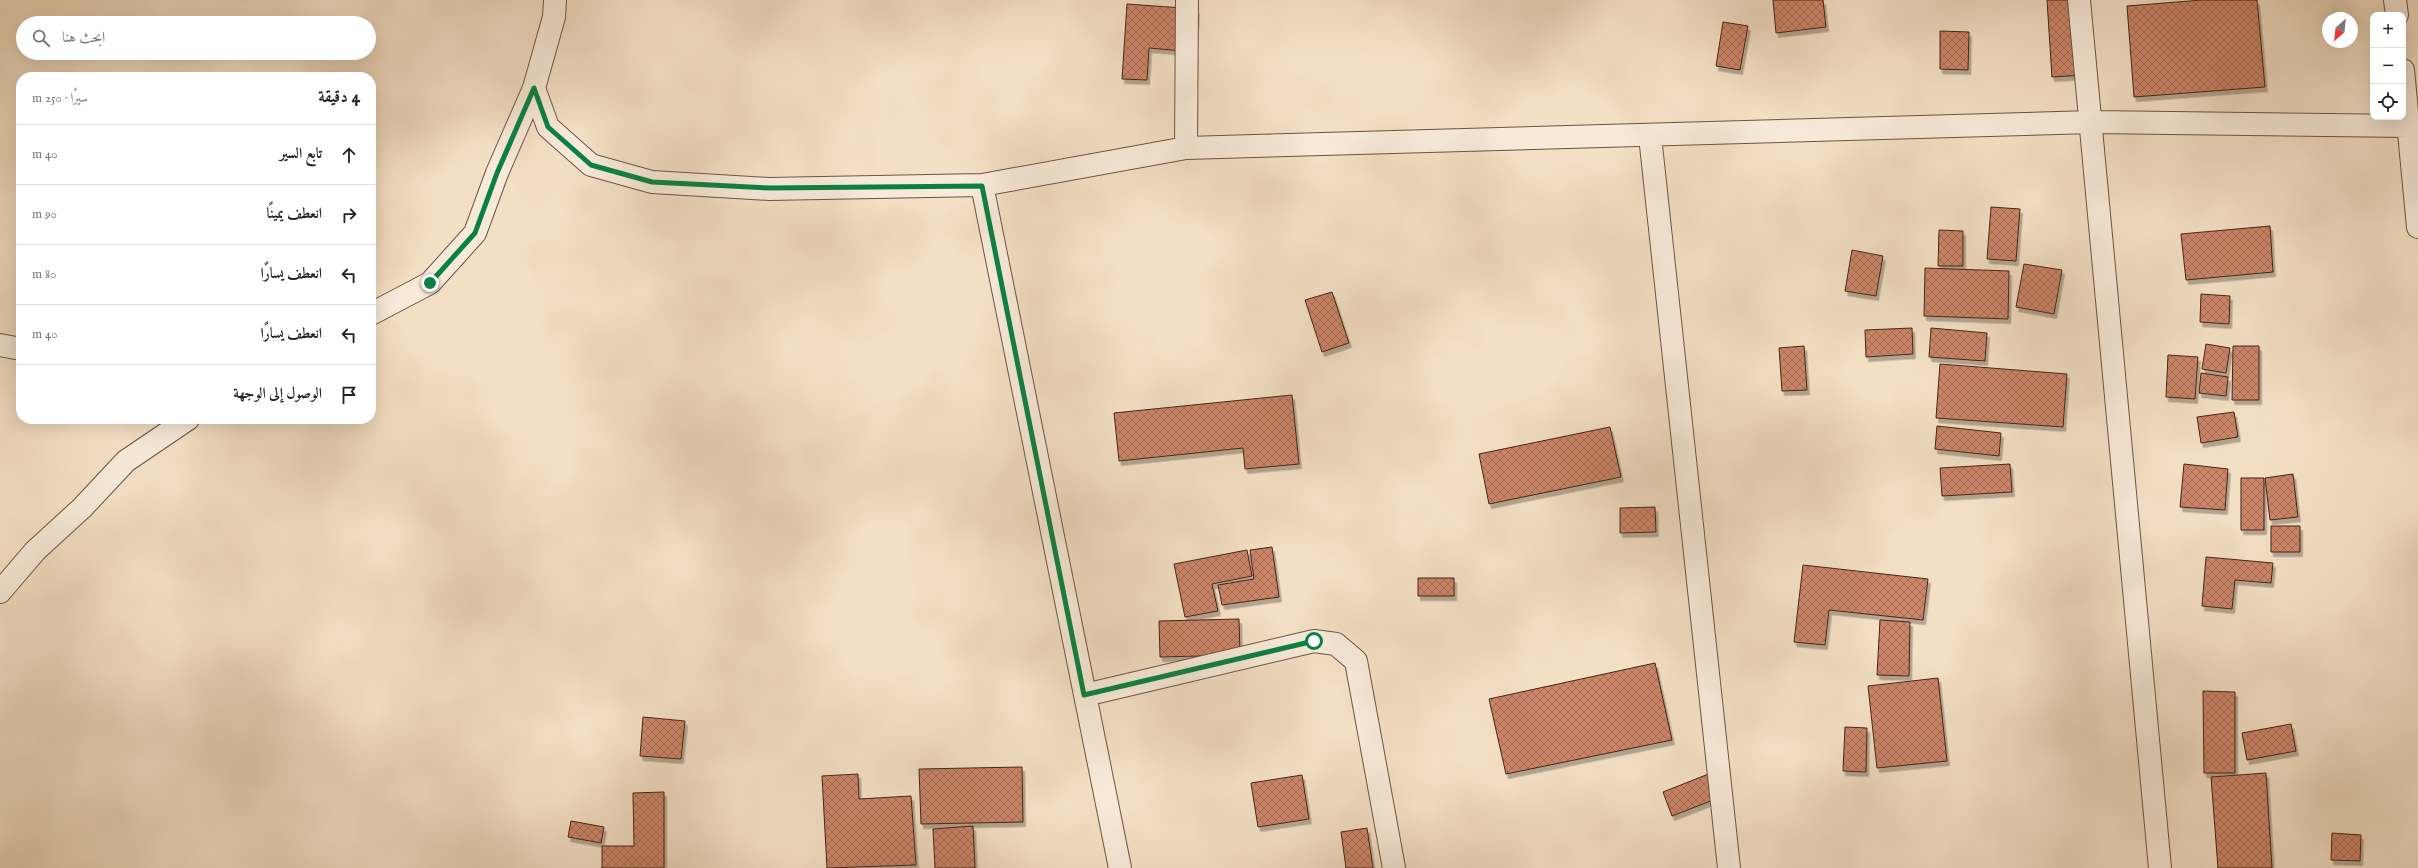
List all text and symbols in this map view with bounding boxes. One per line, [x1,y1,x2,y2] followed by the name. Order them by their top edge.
[2322,12,2358,48] north arrow
[2370,12,2406,120] map controls
[2370,12,2406,48] button: +
[16,16,376,60] search box
[30,27,52,49] icon: search
[62,28,105,47] text: ابحث هنا
[2370,48,2406,84] button: −
[2370,84,2406,120] button: locate
[318,87,360,108] text: 4 دقيقة
[32,90,88,107] text: سيرًا · 250 m
[280,144,322,163] text: تابع السير
[338,144,360,166] icon: ahead
[32,146,58,163] text: 40 m
[266,204,322,223] text: انعطف يمينًا
[338,204,360,226] icon: right
[32,206,57,223] text: 90 m
[260,264,322,283] text: انعطف يسارًا
[338,264,360,286] icon: left
[32,266,56,283] text: 80 m
[421,274,439,292] route end
[260,324,322,343] text: انعطف يسارًا
[338,324,360,346] icon: left
[32,326,58,343] text: 40 m
[233,384,322,403] text: الوصول إلى الوجهة
[338,384,360,406] icon: arrive
[1305,632,1323,650] route start

